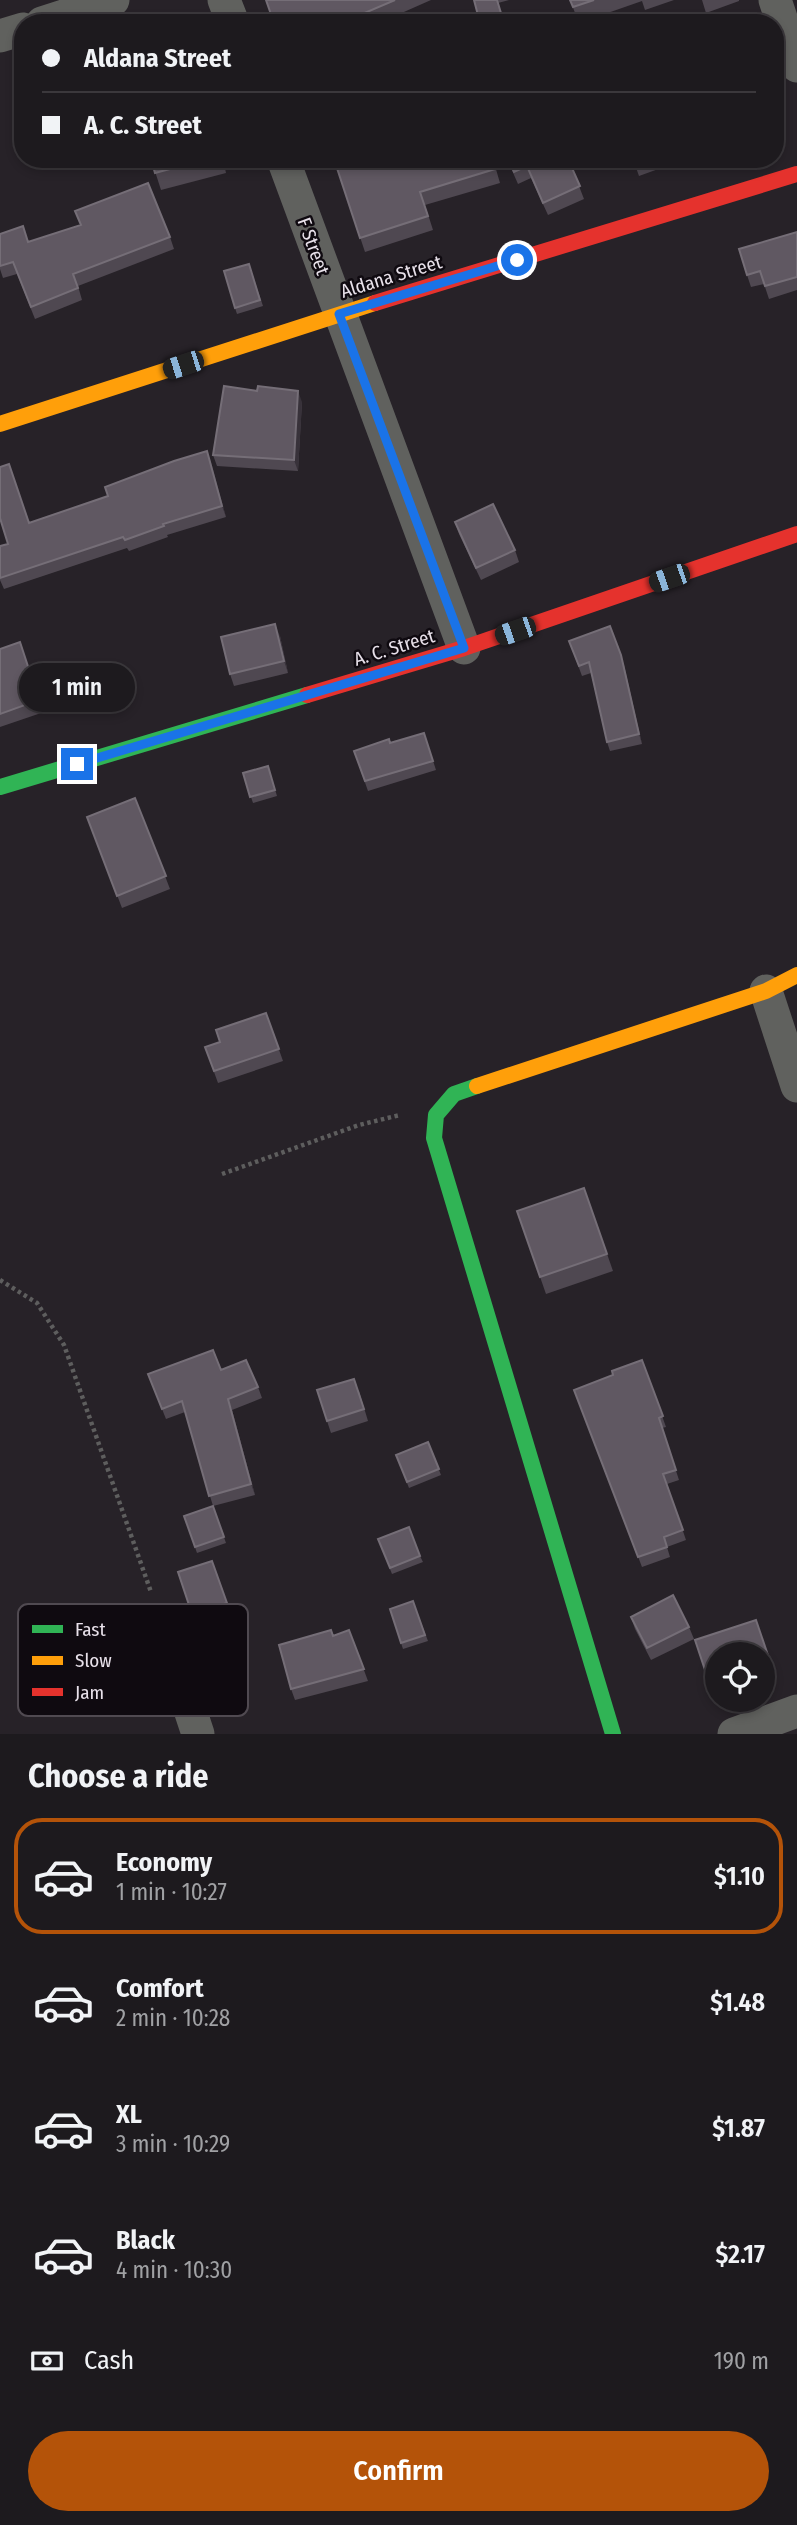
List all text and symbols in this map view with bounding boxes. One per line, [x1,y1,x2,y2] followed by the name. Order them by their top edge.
[84,43,231,74] text: Aldana Street
[84,110,202,141] text: A. C. Street
[293,214,335,279] street label: F Street
[501,244,533,276] route start
[338,250,445,303] street label: Aldana Street
[160,349,207,381] car
[646,561,693,595] car
[492,614,539,648] car
[351,624,438,671] street label: A. C. Street
[19,662,135,712] callout: 1 min
[52,673,102,701] text: 1 min
[61,748,93,780] route end
[18,1604,248,1716] legend
[75,1618,106,1641] text: Fast
[705,1642,775,1712] map controls
[705,1642,775,1712] button: locate
[75,1649,112,1672] text: Slow
[75,1681,104,1704] text: Jam
[28,1757,209,1795] text: Choose a ride
[32,1845,95,1908] icon: car
[116,1847,212,1878] text: Economy
[714,1861,765,1892] text: $1.10
[116,1878,227,1906] text: 1 min · 10:27
[32,1971,95,2034] icon: car
[116,1973,204,2004] text: Comfort
[710,1987,765,2018] text: $1.48
[116,2004,230,2032] text: 2 min · 10:28
[32,2097,95,2160] icon: car
[116,2099,142,2130] text: XL
[712,2113,765,2144] text: $1.87
[116,2130,230,2158] text: 3 min · 10:29
[32,2223,95,2286] icon: car
[116,2225,175,2256] text: Black
[715,2239,765,2270] text: $2.17
[116,2256,232,2284] text: 4 min · 10:30
[28,2342,66,2380] icon: cash
[84,2345,134,2376] text: Cash
[714,2347,769,2375] text: 190 m
[28,2431,769,2511] button: Confirm

